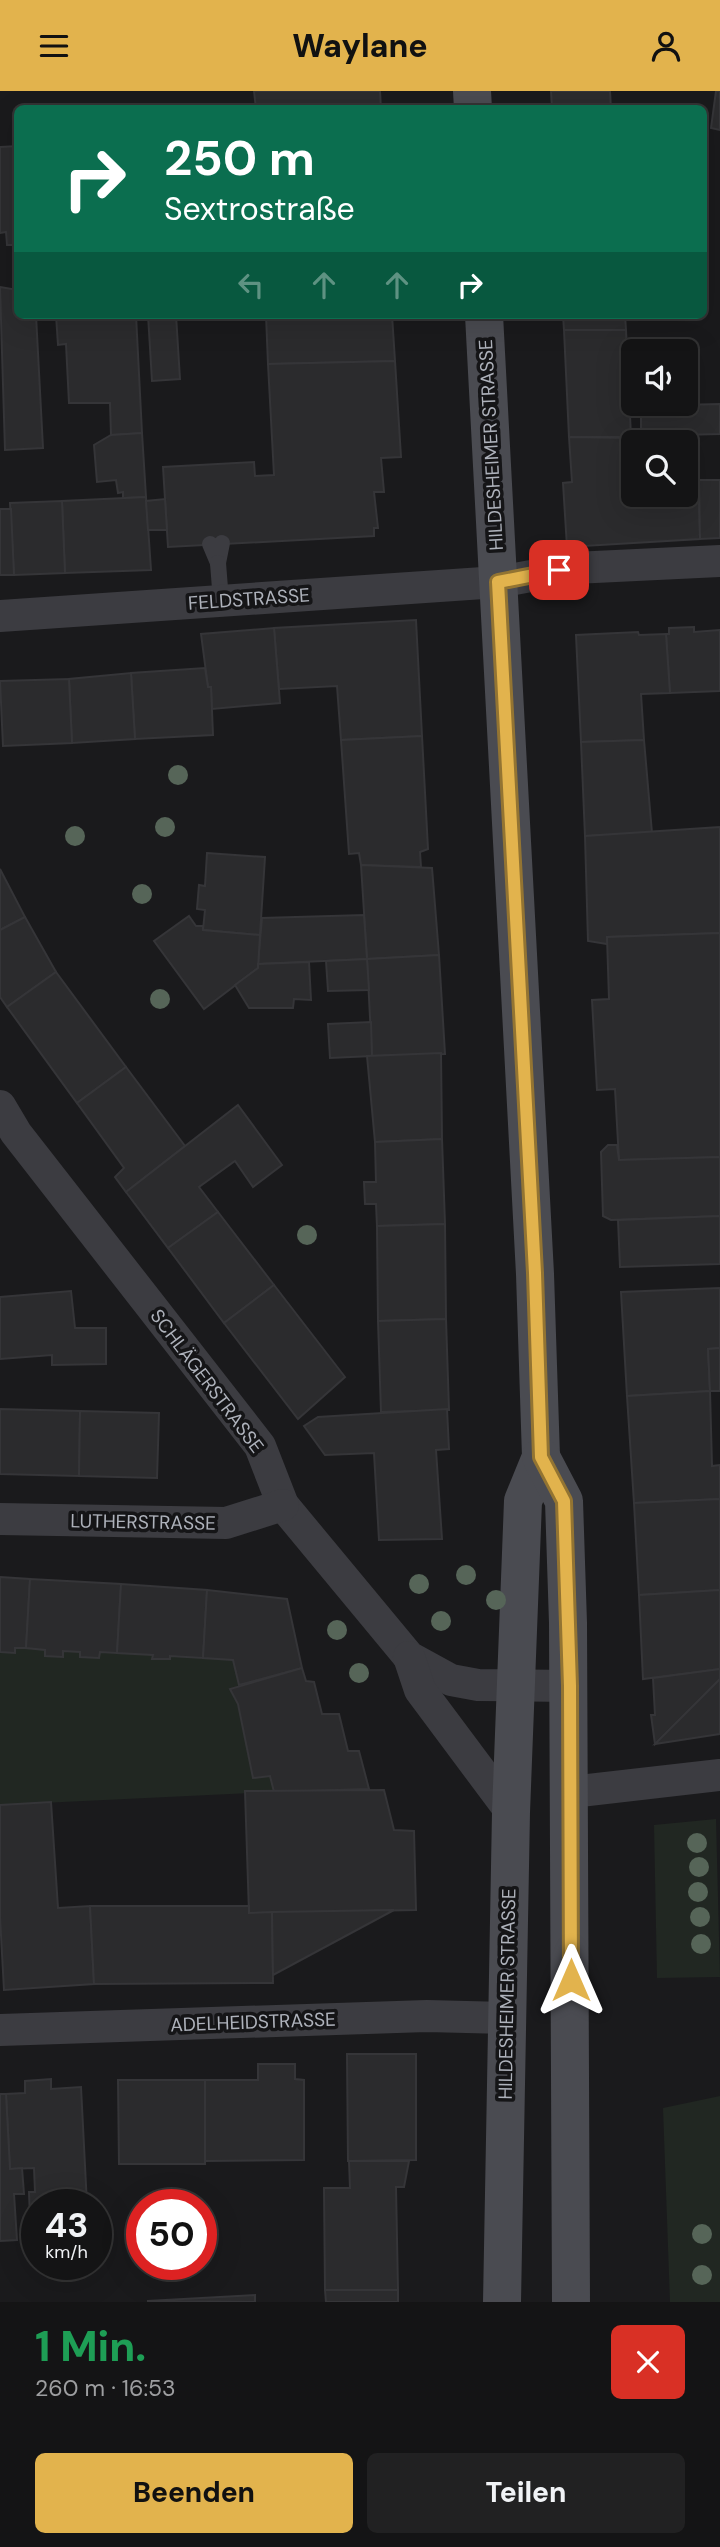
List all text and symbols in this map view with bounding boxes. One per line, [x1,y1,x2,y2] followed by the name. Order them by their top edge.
[292,25,428,67] text: Waylane
[35,27,73,65] icon: menu
[647,27,685,65] icon: person
[164,126,315,190] text: 250 m
[49,133,140,224] icon: right
[164,188,355,230] text: Sextrostraße
[232,266,270,304] icon: left
[305,266,343,304] icon: ahead
[378,266,416,304] icon: ahead
[451,266,489,304] icon: right
[473,339,509,551] street label: HILDESHEIMER STRASSE
[621,339,698,507] map controls
[621,339,698,416] button: sound
[621,430,698,507] button: search
[529,540,589,600] pin
[540,551,578,589] icon: arrive
[187,582,311,616] street label: FELDSTRASSE
[145,1304,269,1458] street label: SCHLÄGERSTRASSE
[70,1508,216,1536] street label: LUTHERSTRASSE
[493,1888,521,2100] street label: HILDESHEIMER STRASSE
[534,1943,608,2017] position arrow
[170,2007,336,2037] street label: ADELHEIDSTRASSE
[126,2189,217,2280] speed limit sign: 50
[45,2202,88,2248] text: 43
[45,2240,88,2264] text: km/h
[35,2319,146,2374] text: 1 Min.
[611,2325,685,2399] button: close
[35,2373,176,2403] text: 260 m · 16:53
[35,2453,353,2533] button: Beenden
[367,2453,685,2533] button: Teilen

